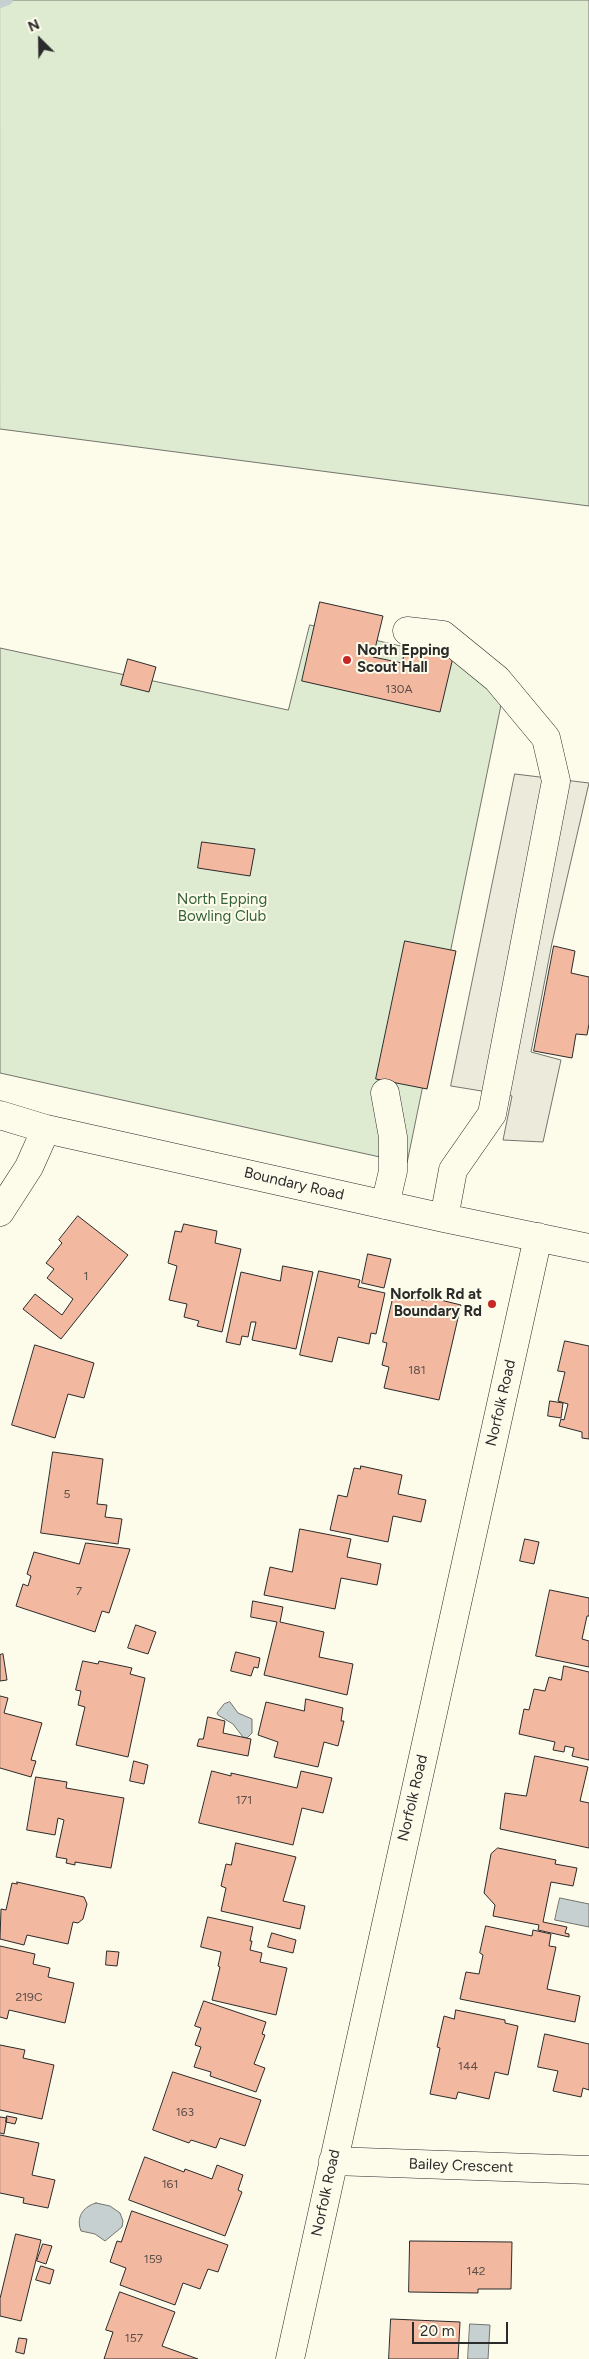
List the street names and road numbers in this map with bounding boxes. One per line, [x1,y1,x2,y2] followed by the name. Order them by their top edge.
[242,1164,346,1204] street label: Boundary Road
[482,1358,520,1448] street label: Norfolk Road
[394,1753,432,1843] street label: Norfolk Road
[308,2148,344,2238] street label: Norfolk Road
[408,2155,514,2177] street label: Bailey Crescent

